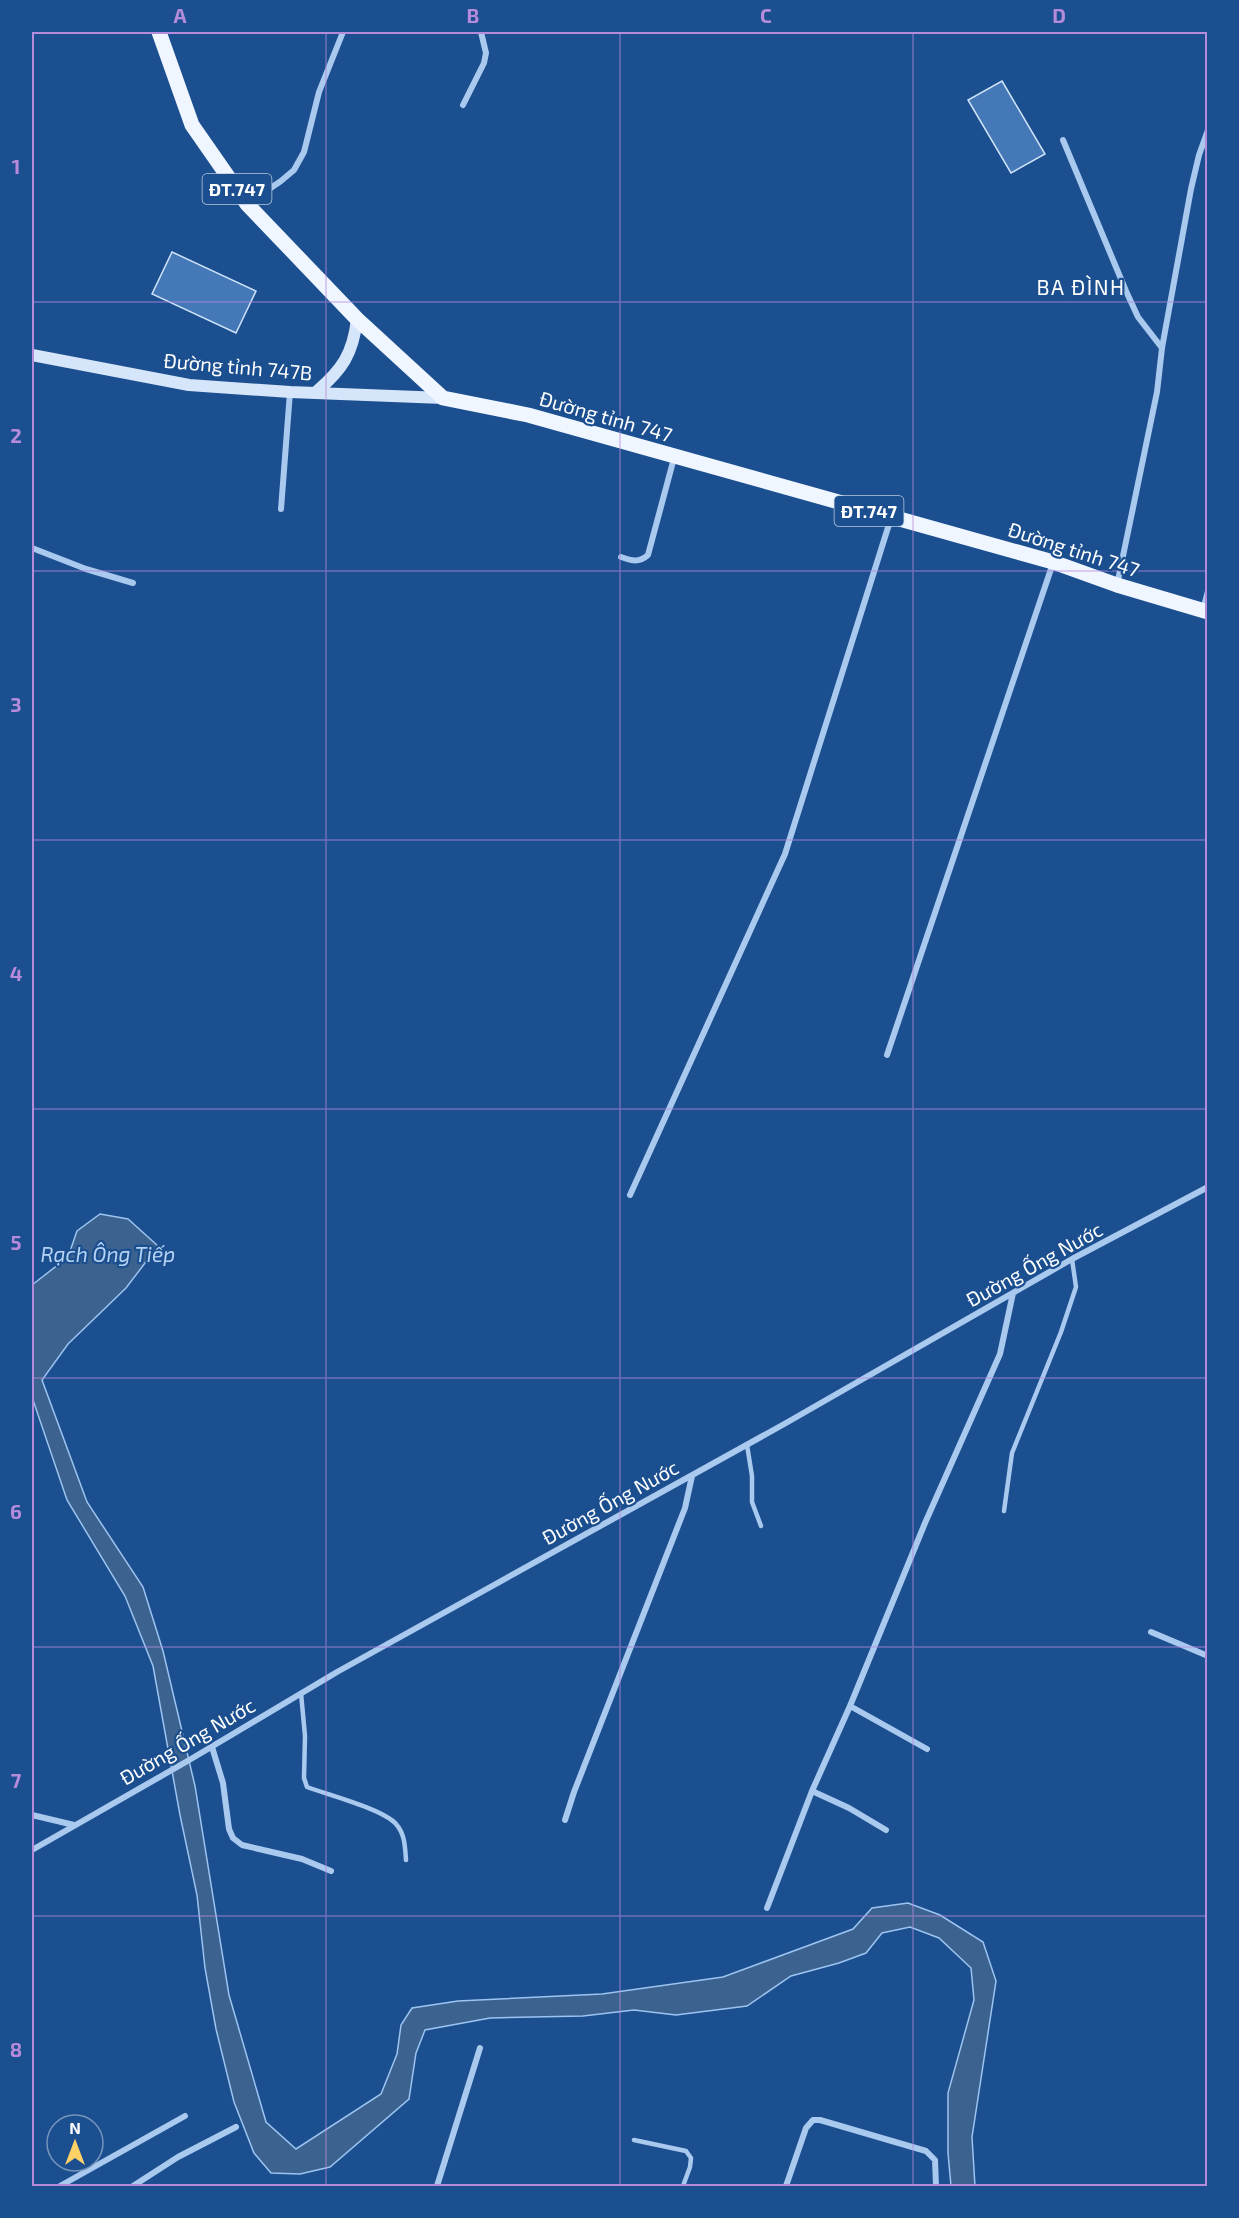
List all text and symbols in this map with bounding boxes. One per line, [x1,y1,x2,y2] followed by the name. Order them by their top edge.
[173,3,187,27] text: A
[467,3,479,27] text: B
[760,3,772,27] text: C
[1052,3,1066,27] text: D
[12,154,20,178] text: 1
[202,174,272,204] road number: ĐT.747
[1036,274,1126,299] district label: BA ĐÌNH
[163,348,313,384] street label: Đường tỉnh 747B
[537,386,675,446] street label: Đường tỉnh 747
[10,423,22,447] text: 2
[834,496,904,526] road number: ĐT.747
[1005,516,1143,582] street label: Đường tỉnh 747
[10,692,22,716] text: 3
[10,961,23,985] text: 4
[961,1216,1107,1311] street label: Đường Ống Nước
[10,1230,22,1254] text: 5
[41,1241,175,1266] water label: Rạch Ông Tiếp
[537,1454,683,1549] street label: Đường Ống Nước
[10,1499,22,1523] text: 6
[115,1692,259,1789] street label: Đường Ống Nước
[11,1768,22,1792] text: 7
[10,2037,22,2061] text: 8
[45,2113,105,2173] north arrow
[69,2118,81,2137] text: N

